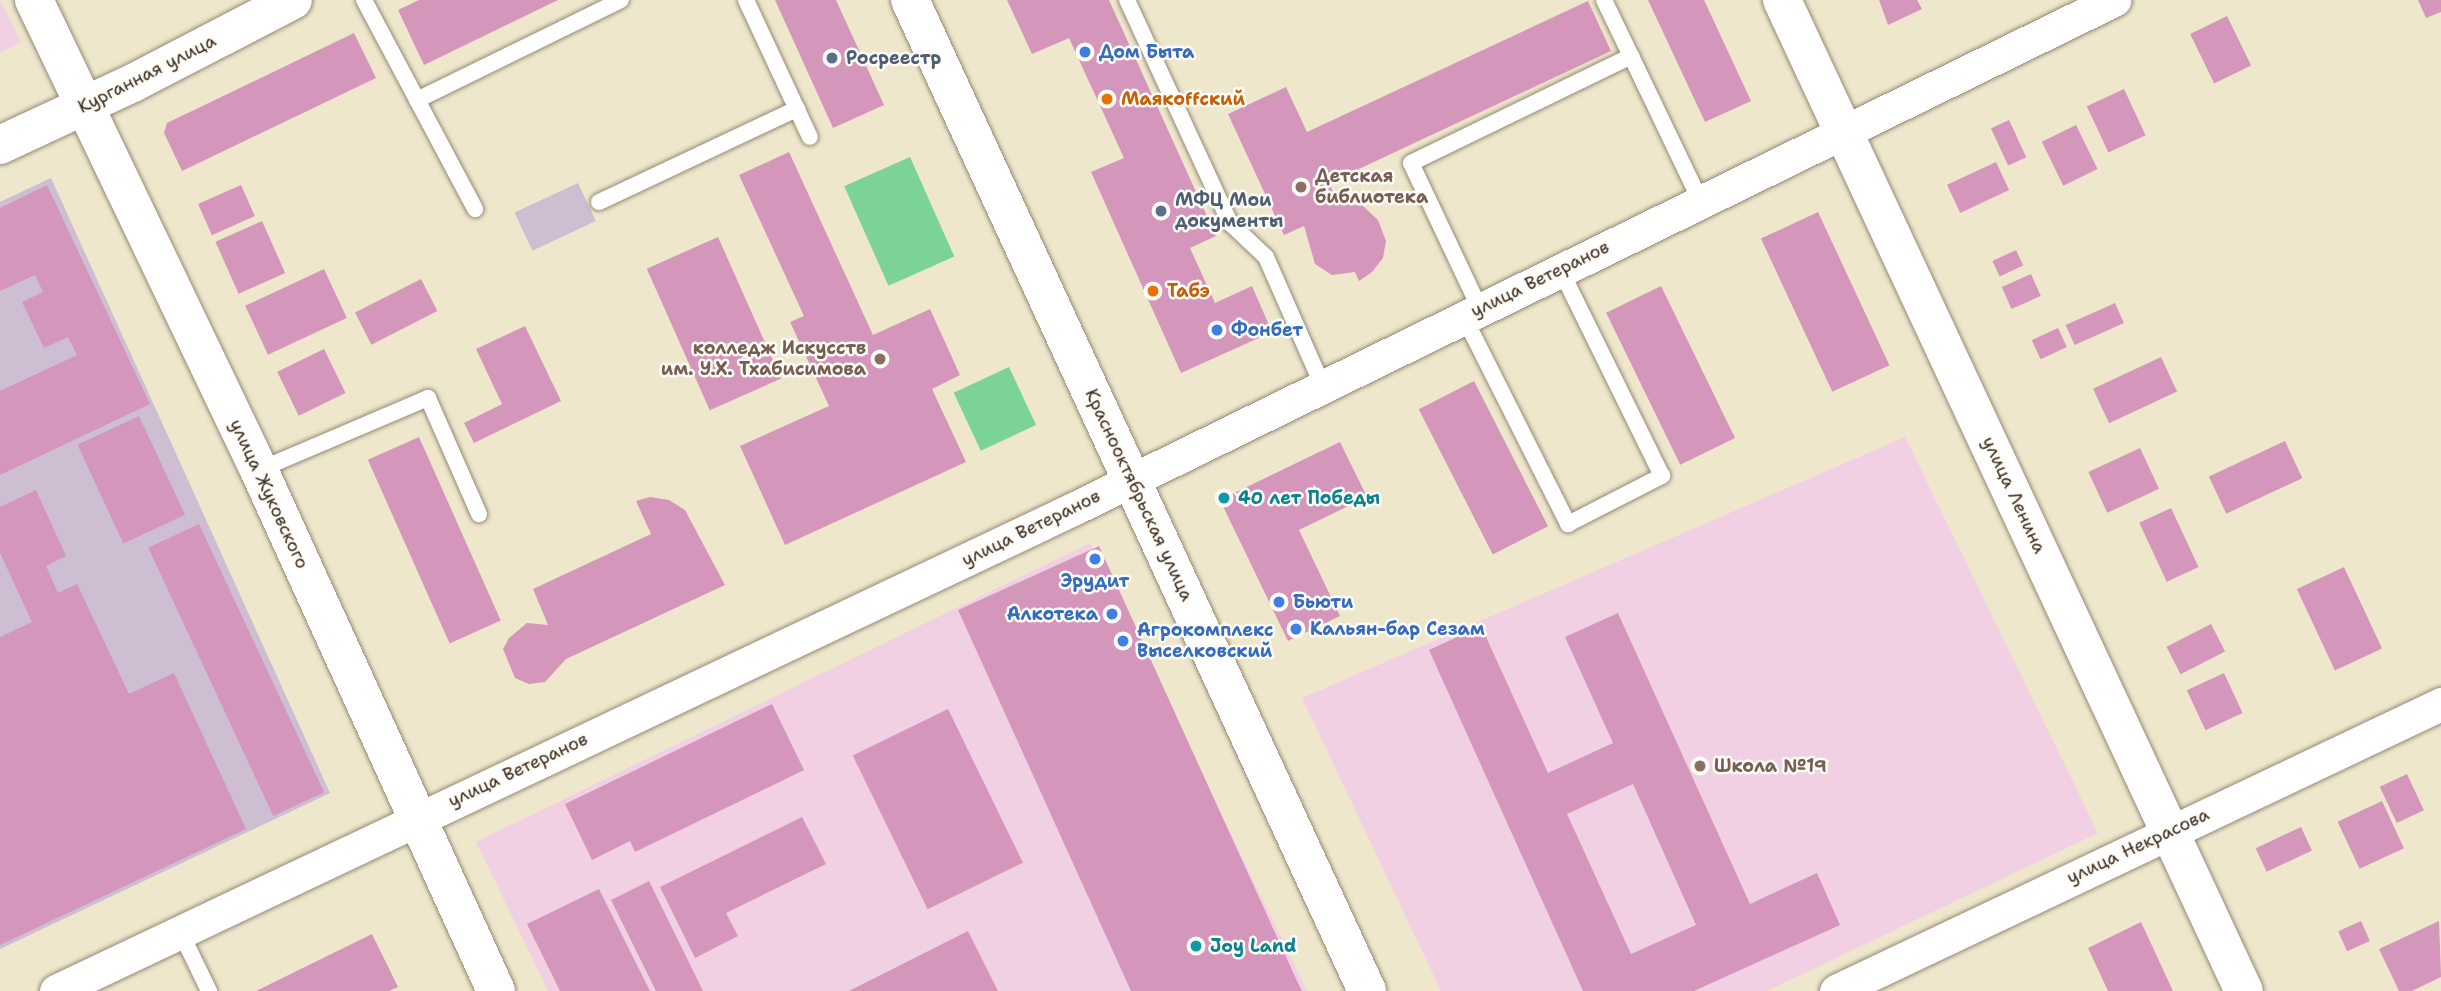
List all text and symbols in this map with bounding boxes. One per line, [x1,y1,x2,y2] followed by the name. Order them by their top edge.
[74,30,220,118] street label: Курганная улица
[1099,41,1194,63] place label: Дом Быта
[1077,44,1093,60] marker: Дом Быта
[846,47,941,69] place label: Росреестр
[824,50,840,66] marker: Росреестр
[1121,88,1245,110] place label: Маякоffский
[1099,91,1115,107] marker: Маякоffский
[1315,166,1428,208] place label: Детская библиотека
[1293,179,1309,195] marker: Детская библиотека
[1175,190,1283,232] place label: МФЦ Мои документы
[1153,203,1169,219] marker: МФЦ Мои документы
[1467,236,1613,322] street label: улица Ветеранов
[1167,280,1210,302] place label: Табэ
[1145,283,1161,299] marker: Табэ
[1231,319,1303,341] place label: Фонбет
[1209,322,1225,338] marker: Фонбет
[661,338,866,380] place label: колледж Искусств им. У.Х. Тхабисимова
[872,351,888,367] marker: колледж Искусств им. У.Х. Тхабисимова
[1080,385,1198,605] street label: Краснооктябрьская улица
[225,416,313,572] street label: улица Жуковского
[1978,433,2050,557] street label: улица Ленина
[958,485,1104,571] street label: улица Ветеранов
[1238,487,1380,509] place label: 40 лет Победы
[1216,490,1232,506] marker: 40 лет Победы
[1087,551,1103,567] marker: Эрудит
[1061,570,1129,592] place label: Эрудит
[1293,591,1353,613] place label: Бьюти
[1271,594,1287,610] marker: Бьюти
[1007,603,1098,625] place label: Алкотека
[1104,606,1120,622] marker: Алкотека
[1310,618,1485,640] place label: Кальян-бар Сезам
[1137,620,1274,662] place label: Агрокомплекс Выселковский
[1288,621,1304,637] marker: Кальян-бар Сезам
[1115,633,1131,649] marker: Агрокомплекс Выселковский
[445,728,591,812] street label: улица Ветеранов
[1714,755,1827,777] place label: Школа №19
[1692,758,1708,774] marker: Школа №19
[2063,804,2213,888] street label: улица Некрасова
[1210,935,1296,957] place label: Joy Land
[1188,938,1204,954] marker: Joy Land

